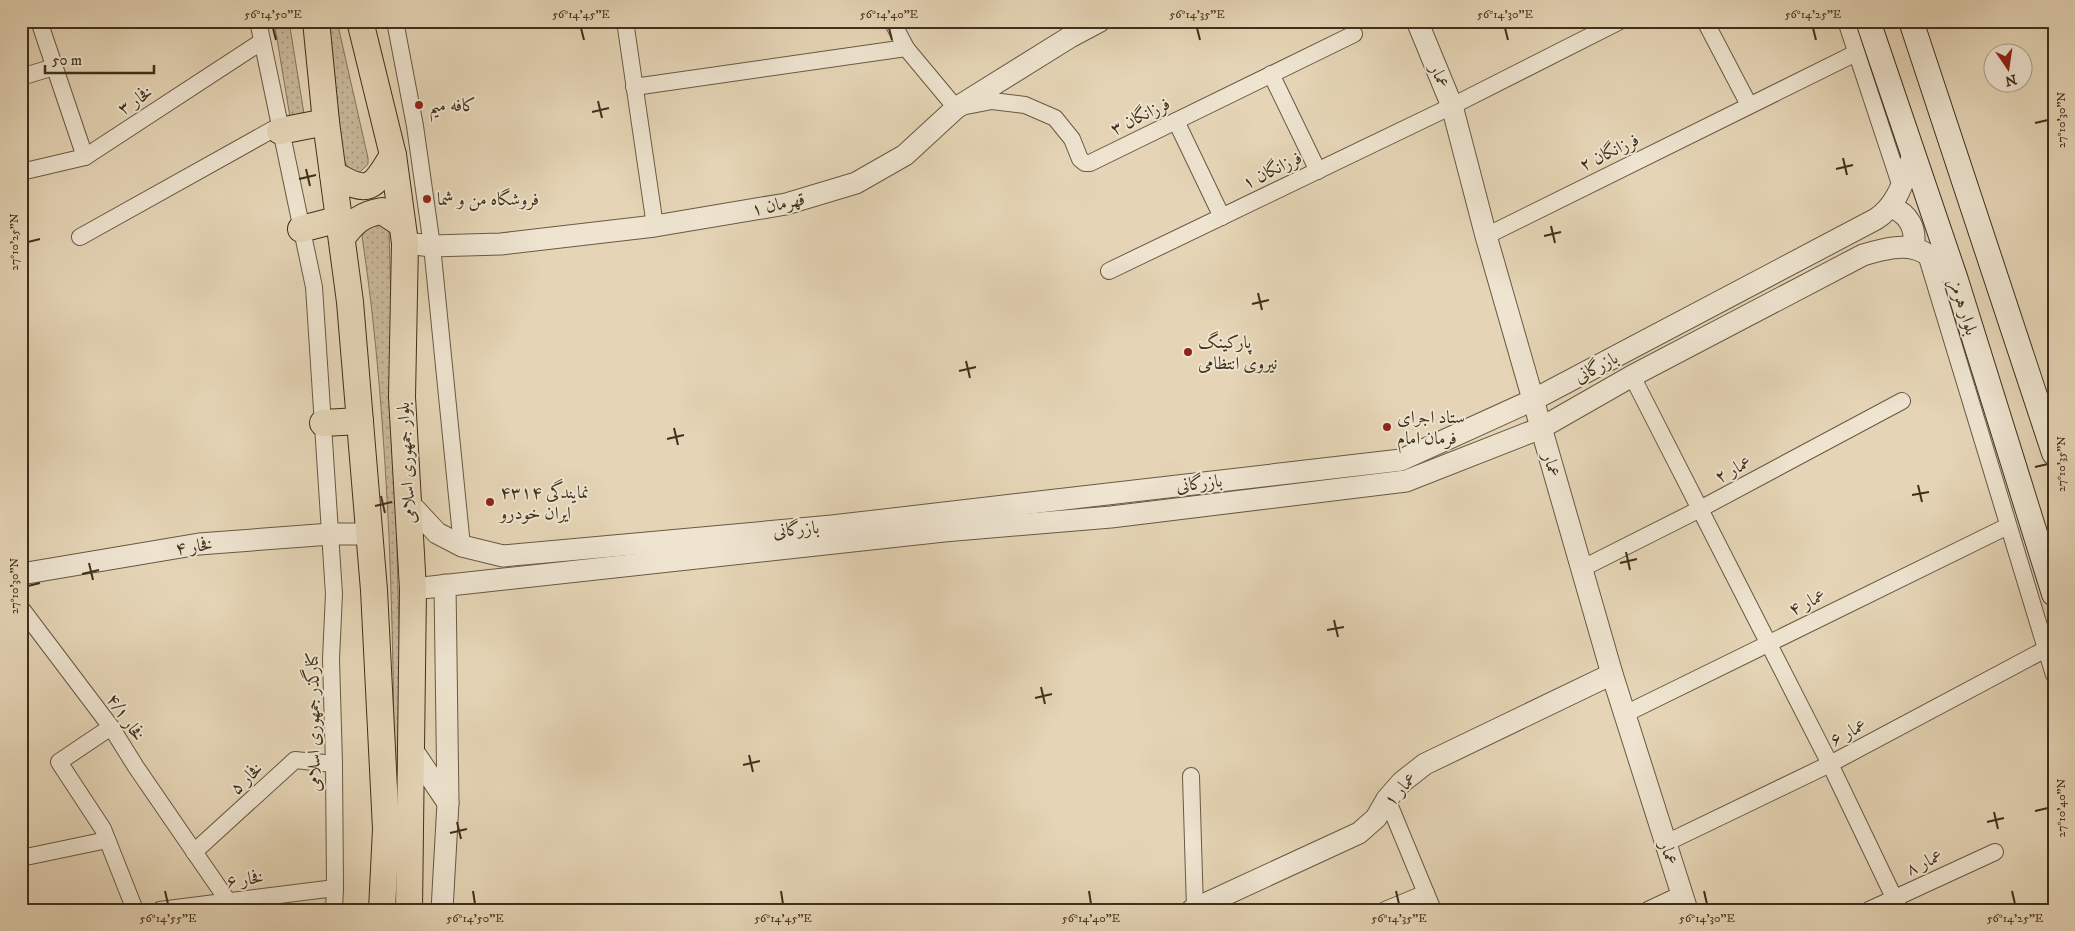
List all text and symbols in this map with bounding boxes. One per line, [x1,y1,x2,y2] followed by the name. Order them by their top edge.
[244,7,302,22] text: 56°14'50"E
[552,7,610,22] text: 56°14'45"E
[860,7,919,22] text: 56°14'40"E
[1169,7,1225,22] text: 56°14'35"E
[1477,7,1533,22] text: 56°14'30"E
[1785,7,1842,22] text: 56°14'25"E
[45,42,154,74] scale bar
[1982,42,2032,92] north arrow
[52,51,82,70] text: 50 m
[1423,59,1454,92] street label: عمار
[2003,70,2018,90] text: N
[114,81,157,120] street label: فخار ۳
[1106,91,1174,141] street label: فرزانگان ۳
[2054,92,2069,148] text: 27°10'30"N
[429,95,476,123] place label: کافه میم
[413,99,425,111] marker: کافه میم
[1575,127,1643,177] street label: فرزانگان ۲
[1238,145,1306,195] street label: فرزانگان ۱
[437,187,539,211] place label: فروشگاه من و شما
[749,189,807,221] street label: قهرمان ۱
[421,193,433,205] marker: فروشگاه من و شما
[7,213,22,271] text: 27°10'25"N
[1943,276,1982,338] street label: بلوار هرمز
[1198,330,1278,375] place label: پارکینگ نیروی انتظامی
[1182,346,1194,358] marker: پارکینگ نیروی انتظامی
[1570,346,1622,388] street label: بازرگانی
[393,401,421,524] street label: بلوار جمهوری اسلامی
[1397,407,1465,454] place label: ستاد اجرای فرمان امام
[1381,421,1393,433] marker: ستاد اجرای فرمان امام
[2054,436,2069,492] text: 27°10'35"N
[1537,449,1565,480] street label: عمار
[1711,451,1756,489] street label: عمار ۲
[1175,469,1224,498] street label: بازرگانی
[498,478,589,525] place label: نمایندگی ۴۳۱۴ ایران خودرو
[484,496,496,508] marker: نمایندگی ۴۳۱۴ ایران خودرو
[772,516,820,543] street label: بازرگانی
[174,534,214,560] street label: فخار ۴
[7,558,22,614] text: 27°10'30"N
[1785,585,1830,621] street label: عمار ۴
[299,652,326,792] street label: کنارگذر جمهوری اسلامی
[101,689,149,746] street label: فخار ۴/۱
[1826,714,1871,752] street label: عمار ۶
[225,758,268,800] street label: فخار ۵
[1380,768,1422,811] street label: عمار ۱
[2054,778,2069,837] text: 27°10'40"N
[1653,837,1682,868] street label: عمار
[1902,845,1946,881] street label: عمار ۸
[225,867,265,893] street label: فخار ۶
[140,911,197,926] text: 56°14'55"E
[446,911,504,926] text: 56°14'50"E
[754,911,812,926] text: 56°14'45"E
[1062,911,1121,926] text: 56°14'40"E
[1371,911,1427,926] text: 56°14'35"E
[1679,911,1735,926] text: 56°14'30"E
[1987,911,2044,926] text: 56°14'25"E

